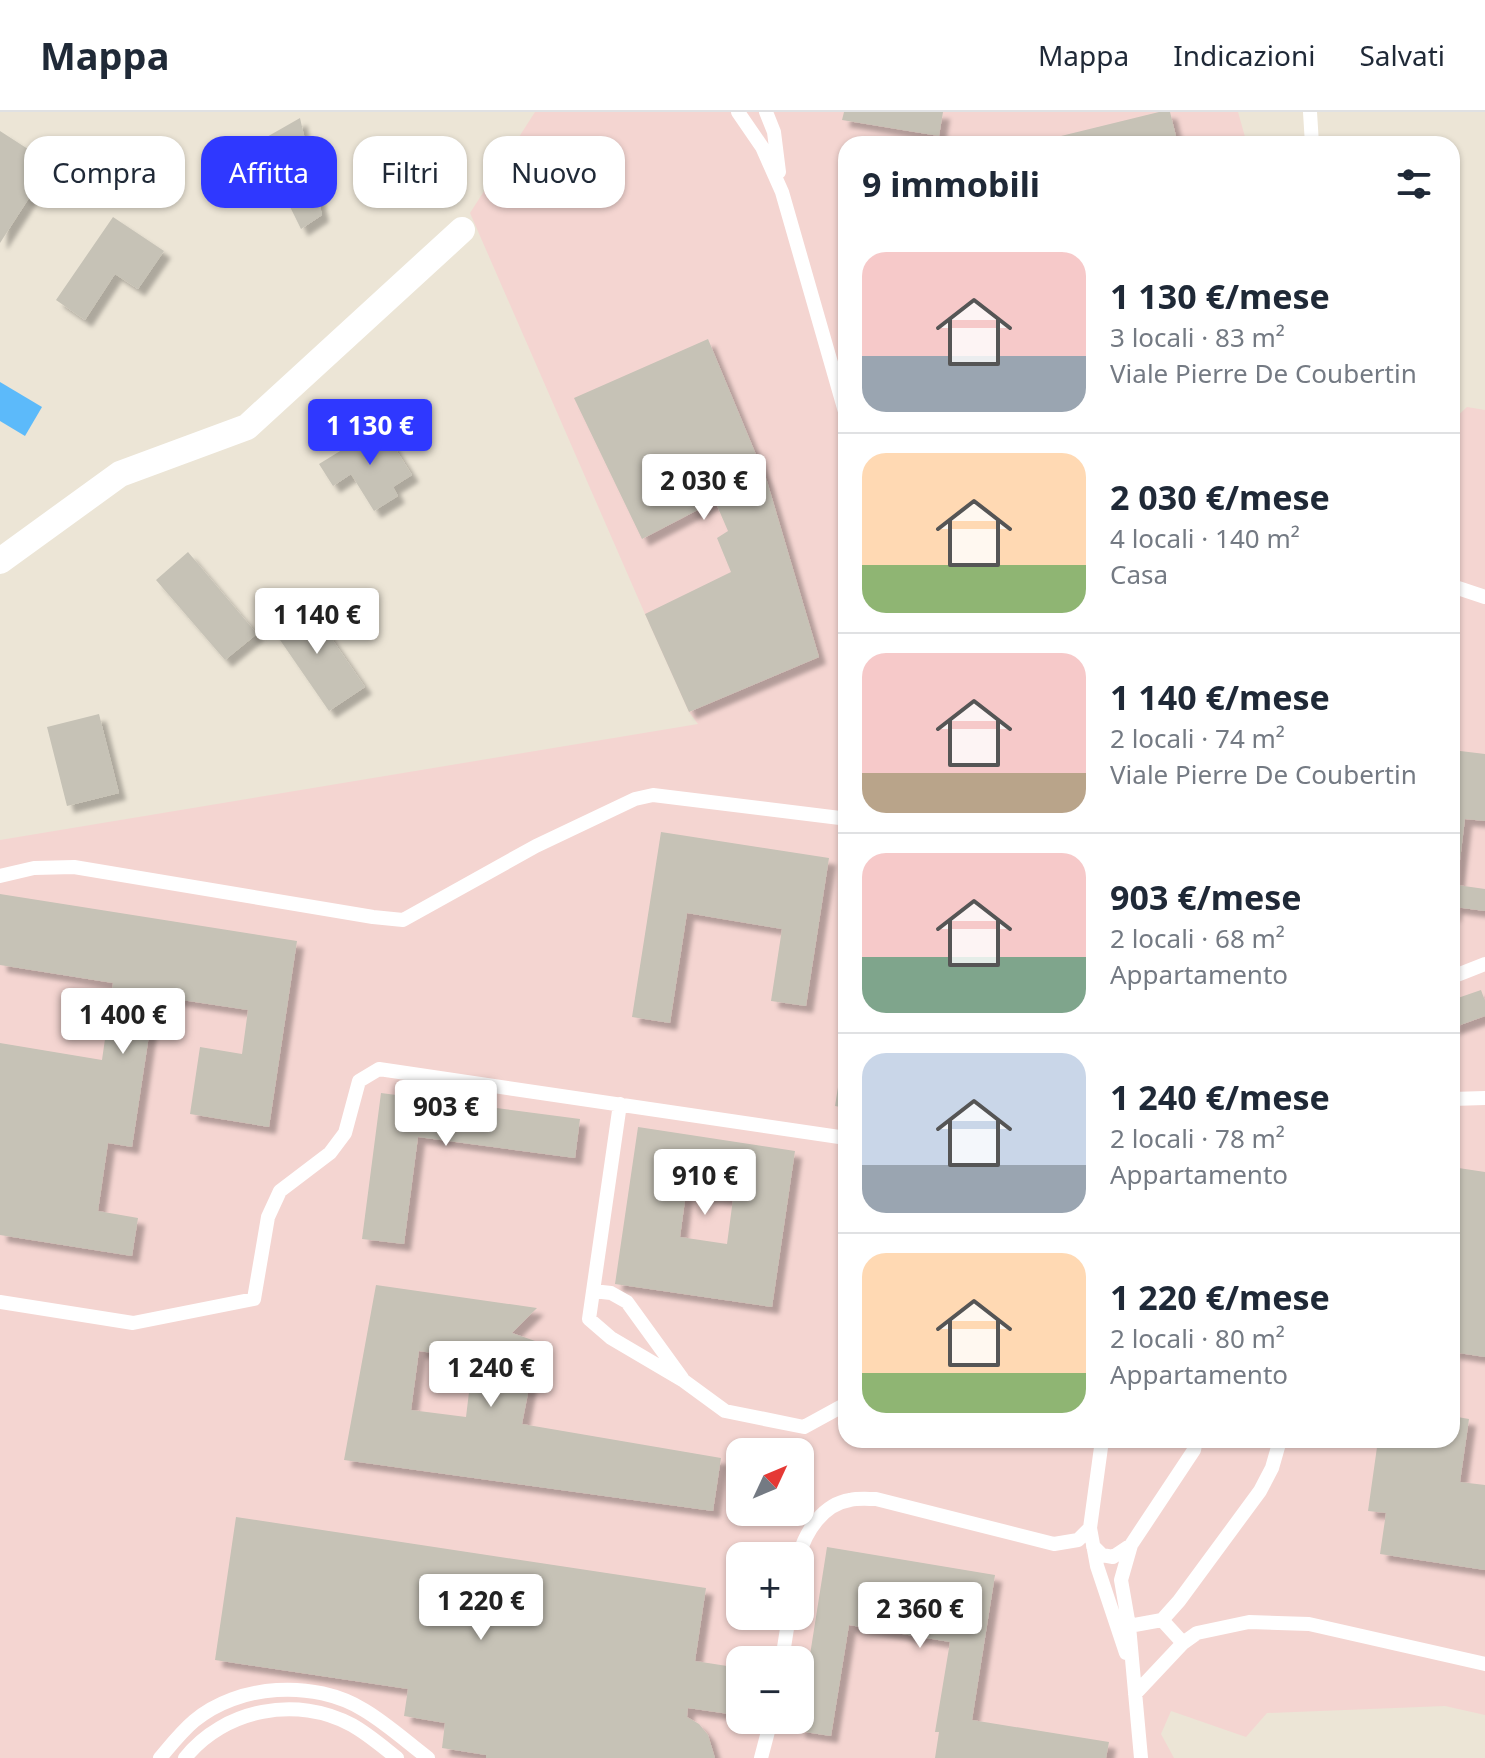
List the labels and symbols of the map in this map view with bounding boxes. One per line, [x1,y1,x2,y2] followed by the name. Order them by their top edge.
[296,399,444,467] pin: 1 130 €
[630,454,778,522] pin: 2 030 €
[243,588,391,656] pin: 1 140 €
[49,988,197,1056] pin: 1 400 €
[390,1080,502,1148] pin: 903 €
[649,1149,761,1217] pin: 910 €
[417,1341,565,1409] pin: 1 240 €
[726,1438,814,1526] north arrow
[407,1574,555,1642] pin: 1 220 €
[846,1582,994,1650] pin: 2 360 €

